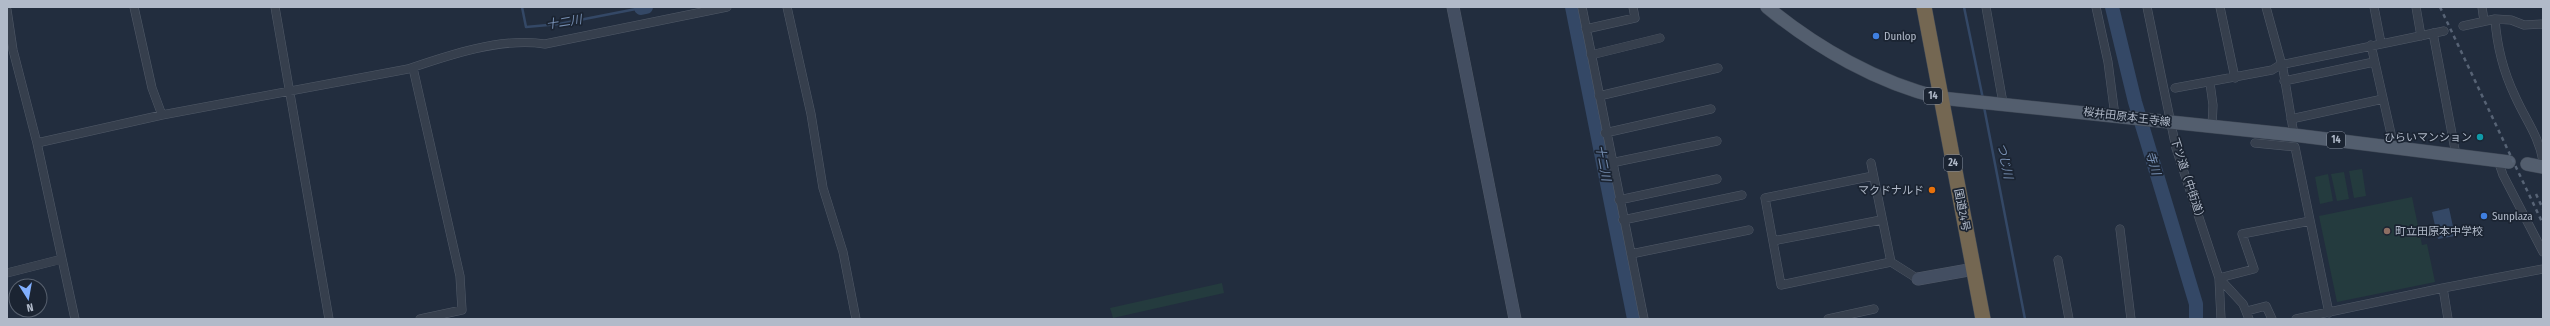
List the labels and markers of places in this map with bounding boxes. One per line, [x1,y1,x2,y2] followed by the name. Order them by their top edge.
[1884,30,1917,43] place label: Dunlop
[1871,31,1881,41] marker: Dunlop
[2384,131,2472,144] place label: ひらいマンション
[2475,132,2485,142] marker: ひらいマンション
[1858,184,1924,197] place label: マクドナルド
[1927,185,1937,195] marker: マクドナルド
[2492,210,2533,223] place label: Sunplaza
[2479,211,2489,221] marker: Sunplaza
[2395,225,2483,238] place label: 町立田原本中学校
[2382,226,2392,236] marker: 町立田原本中学校

